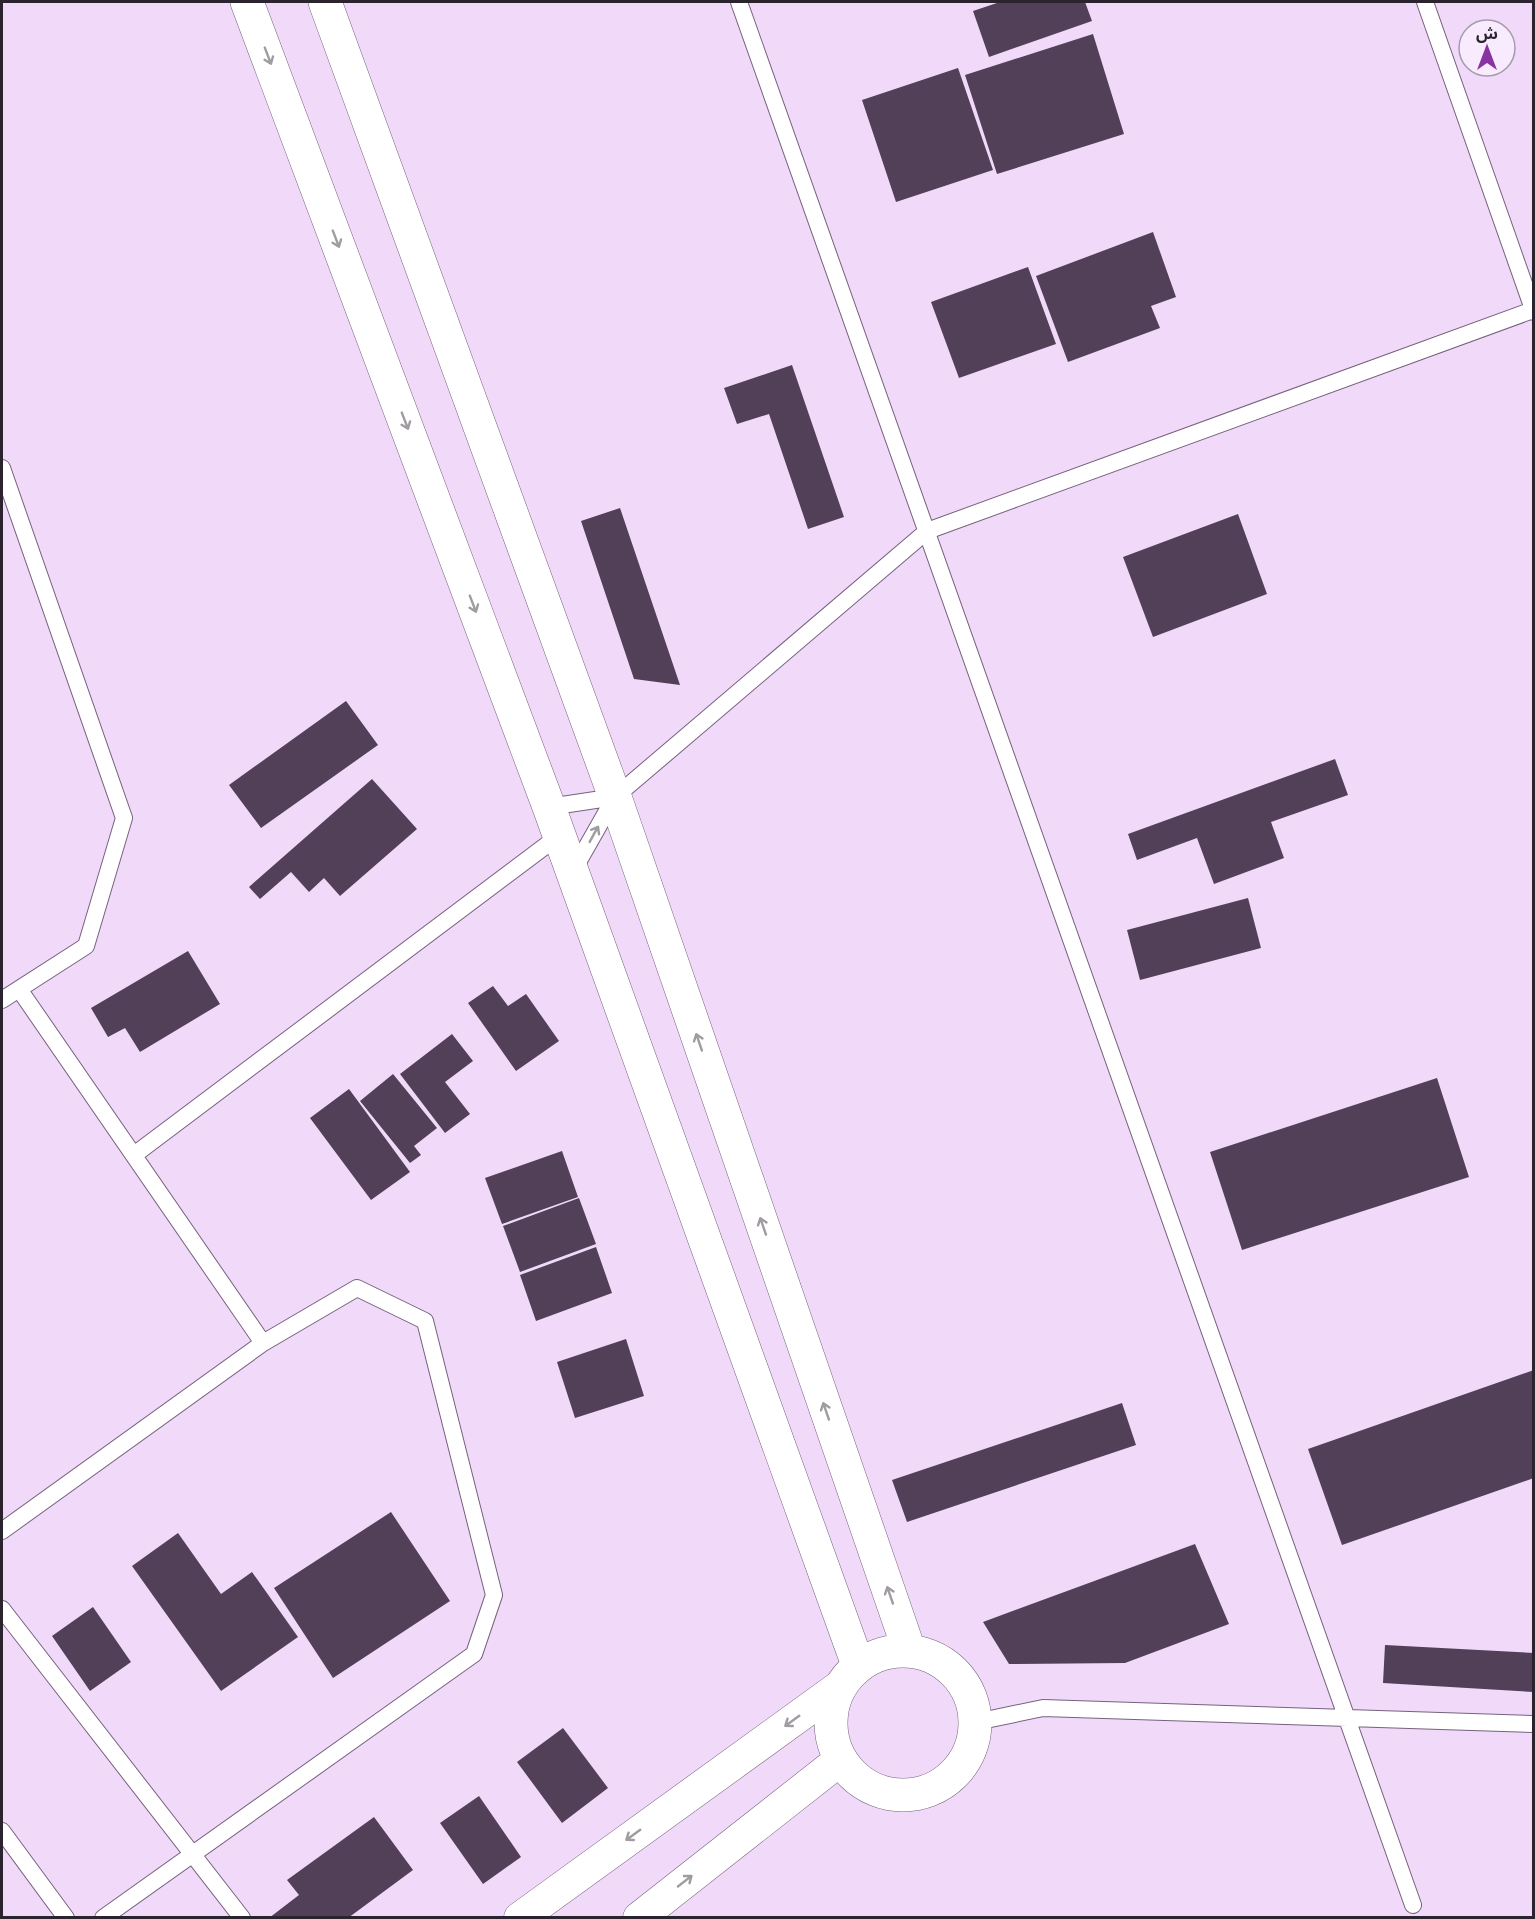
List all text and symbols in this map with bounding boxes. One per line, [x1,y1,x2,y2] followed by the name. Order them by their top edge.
[1457,18,1517,78] north arrow
[1476,23,1498,43] text: ش
[263,46,274,65] one-way arrow
[331,229,342,248] one-way arrow
[400,412,411,430] one-way arrow
[468,594,479,613] one-way arrow
[588,826,600,843] one-way arrow
[693,1033,704,1052] one-way arrow
[756,1218,767,1236] one-way arrow
[820,1402,831,1421] one-way arrow
[884,1586,895,1605] one-way arrow
[784,1715,800,1727] one-way arrow
[626,1829,642,1841] one-way arrow
[677,1875,693,1888] one-way arrow

